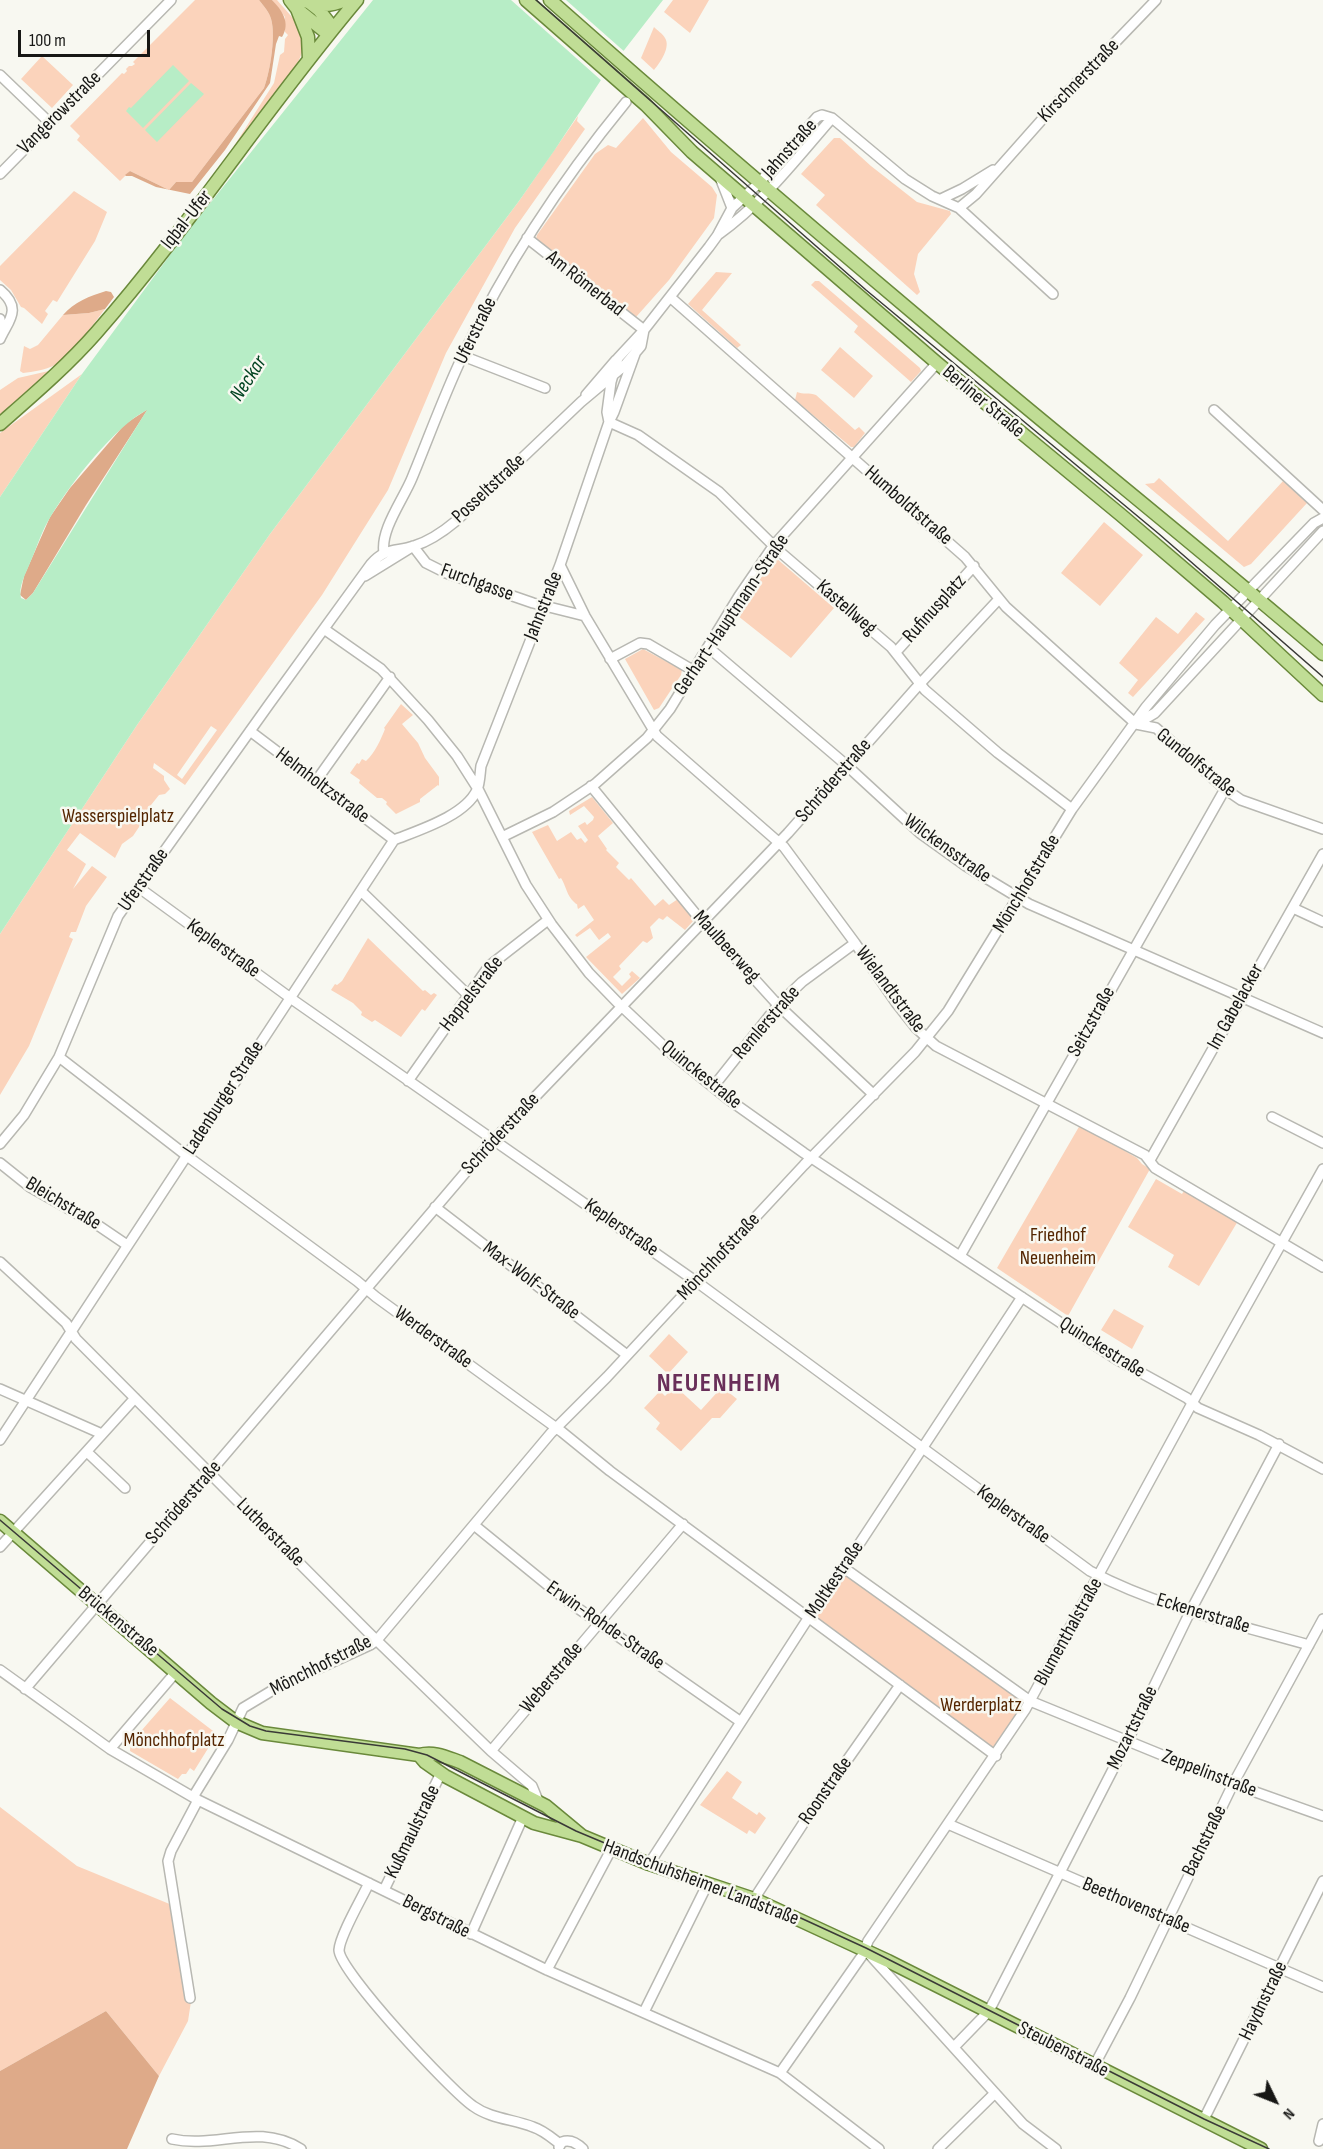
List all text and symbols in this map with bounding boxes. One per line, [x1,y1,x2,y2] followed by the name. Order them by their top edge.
[21,18,153,56] scale bar
[29,30,66,51] text: 100 m
[1033,34,1125,128] street label: Kirschnerstraße
[13,66,107,160] street label: Vangerowstraße
[757,114,823,184] street label: Jahnstraße
[156,186,218,254] street label: Iqbal-Ufer
[541,246,629,322] street label: Am Römerbad
[450,294,502,368] street label: Uferstraße
[225,352,273,406] water label: Neckar
[937,361,1029,443] street label: Berliner Straße
[447,449,531,529] street label: Posseltstraße
[859,461,957,551] street label: Humboldtstraße
[669,530,795,700] street label: Gerhart-Hauptmann-Straße
[437,559,517,607] street label: Furchgasse
[519,568,569,644] street label: Jahnstraße
[898,570,972,648] street label: Rufinusplatz
[811,575,881,641] street label: Kastellweg
[1151,723,1241,803] street label: Gundolfstraße
[791,734,877,828] street label: Schröderstraße
[270,743,374,829] street label: Helmholtzstraße
[62,805,174,829] park label: Wasserspielplatz
[899,809,995,889] street label: Wilckensstraße
[988,830,1066,938] street label: Mönchhofstraße
[114,844,174,916] street label: Uferstraße
[687,906,765,988] street label: Maulbeerweg
[182,914,264,984] street label: Keplerstraße
[850,942,930,1038] street label: Wielandtstraße
[435,952,509,1036] street label: Happelstraße
[1203,960,1269,1054] street label: Im Gabelacker
[728,981,806,1065] street label: Remlerstraße
[1063,983,1121,1061] street label: Seitzstraße
[656,1035,746,1115] street label: Quinckestraße
[178,1037,270,1159] street label: Ladenburger Straße
[457,1088,545,1180] street label: Schröderstraße
[21,1172,105,1236] street label: Bleichstraße
[579,1194,663,1262] street label: Keplerstraße
[672,1208,766,1306] street label: Mönchhofstraße
[1020,1224,1096,1271] park label: Friedhof Neuenheim
[478,1237,584,1325] street label: Max-Wolf-Straße
[389,1302,477,1374] street label: Werderstraße
[1055,1312,1149,1384] street label: Quinckestraße
[657,1368,781,1400] district label: NEUENHEIM
[141,1456,227,1550] street label: Schröderstraße
[972,1480,1054,1550] street label: Keplerstraße
[231,1494,309,1572] street label: Lutherstraße
[800,1537,870,1623] street label: Moltkestraße
[1030,1574,1108,1690] street label: Blumenthalstraße
[541,1576,669,1676] street label: Erwin-Rohde-Straße
[73,1581,163,1663] street label: Brückenstraße
[1153,1588,1253,1640] street label: Eckenerstraße
[266,1630,376,1702] street label: Mönchhofstraße
[515,1638,589,1718] street label: Weberstraße
[1103,1682,1163,1774] street label: Mozartstraße
[940,1694,1022,1718] park label: Werderplatz
[124,1729,224,1753] park label: Mönchhofplatz
[1158,1745,1260,1803] street label: Zeppelinstraße
[794,1753,858,1829] street label: Roonstraße
[380,1781,446,1883] street label: Kußmaulstraße
[1178,1802,1232,1880] street label: Bachstraße
[600,1835,802,1931] street label: Handschuhsheimer Landstraße
[1079,1873,1193,1939] street label: Beethovenstraße
[398,1890,474,1944] street label: Bergstraße
[1235,1958,1293,2044] street label: Haydnstraße
[1014,2017,1112,2083] street label: Steubenstraße
[1245,2071,1305,2131] north arrow
[1279,2104,1298,2123] text: N

